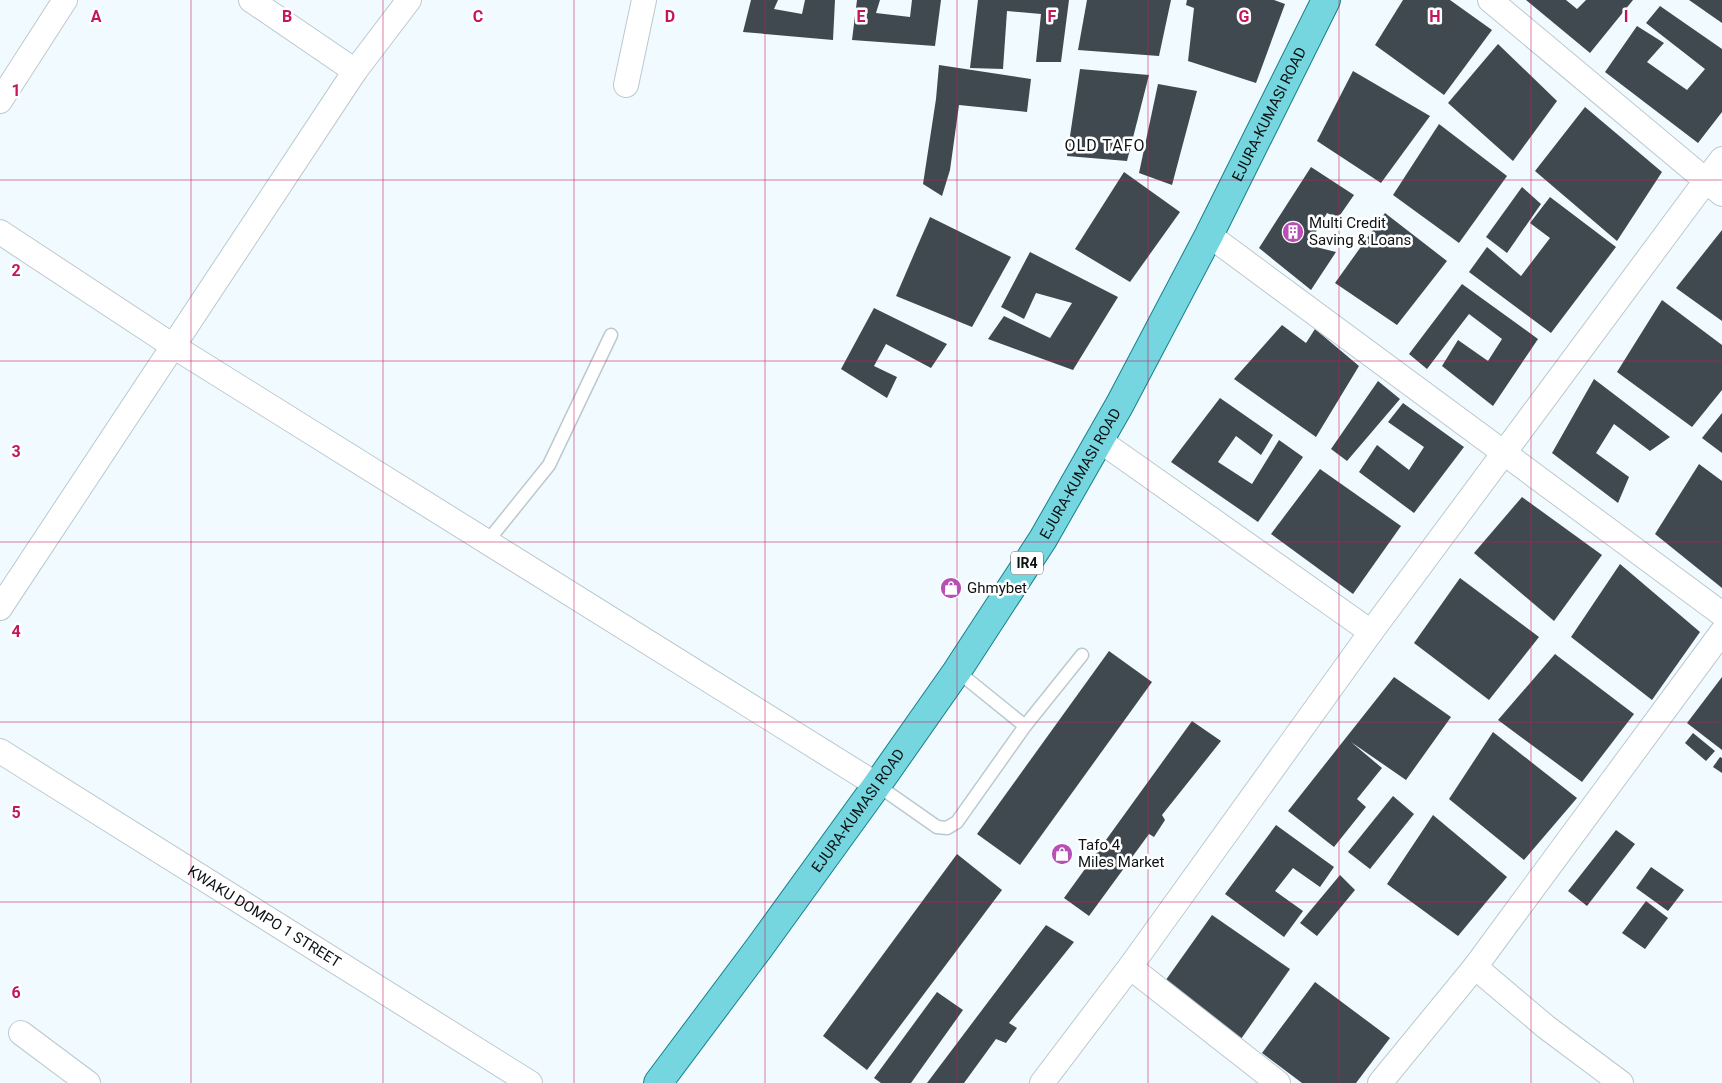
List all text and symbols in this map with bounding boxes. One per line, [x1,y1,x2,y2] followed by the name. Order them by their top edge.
[91,7,102,26] text: A
[282,7,292,26] text: B
[473,7,483,26] text: C
[665,7,675,26] text: D
[857,7,866,26] text: E
[1048,7,1057,26] text: F
[1239,7,1250,26] text: G
[1429,7,1441,26] text: H
[1624,7,1628,26] text: I
[1228,44,1310,184] street label: EJURA-KUMASI ROAD
[11,81,21,100] text: 1
[1065,136,1146,155] district label: OLD TAFO
[1309,214,1411,249] place label: Multi Credit Saving & Loans
[1281,220,1305,244] building icon: Multi Credit Saving & Loans
[11,261,21,280] text: 2
[1036,405,1125,542] street label: EJURA-KUMASI ROAD
[11,442,21,461] text: 3
[1011,552,1043,574] road number: IR4
[939,576,963,600] shop icon: Ghmybet
[967,579,1027,597] place label: Ghmybet
[11,622,21,641] text: 4
[808,745,909,876] street label: EJURA-KUMASI ROAD
[11,803,21,822] text: 5
[1078,836,1165,871] place label: Tafo 4 Miles Market
[1050,842,1074,866] shop icon: Tafo 4 Miles Market
[184,862,344,971] street label: KWAKU DOMPO 1 STREET
[11,983,21,1002] text: 6

